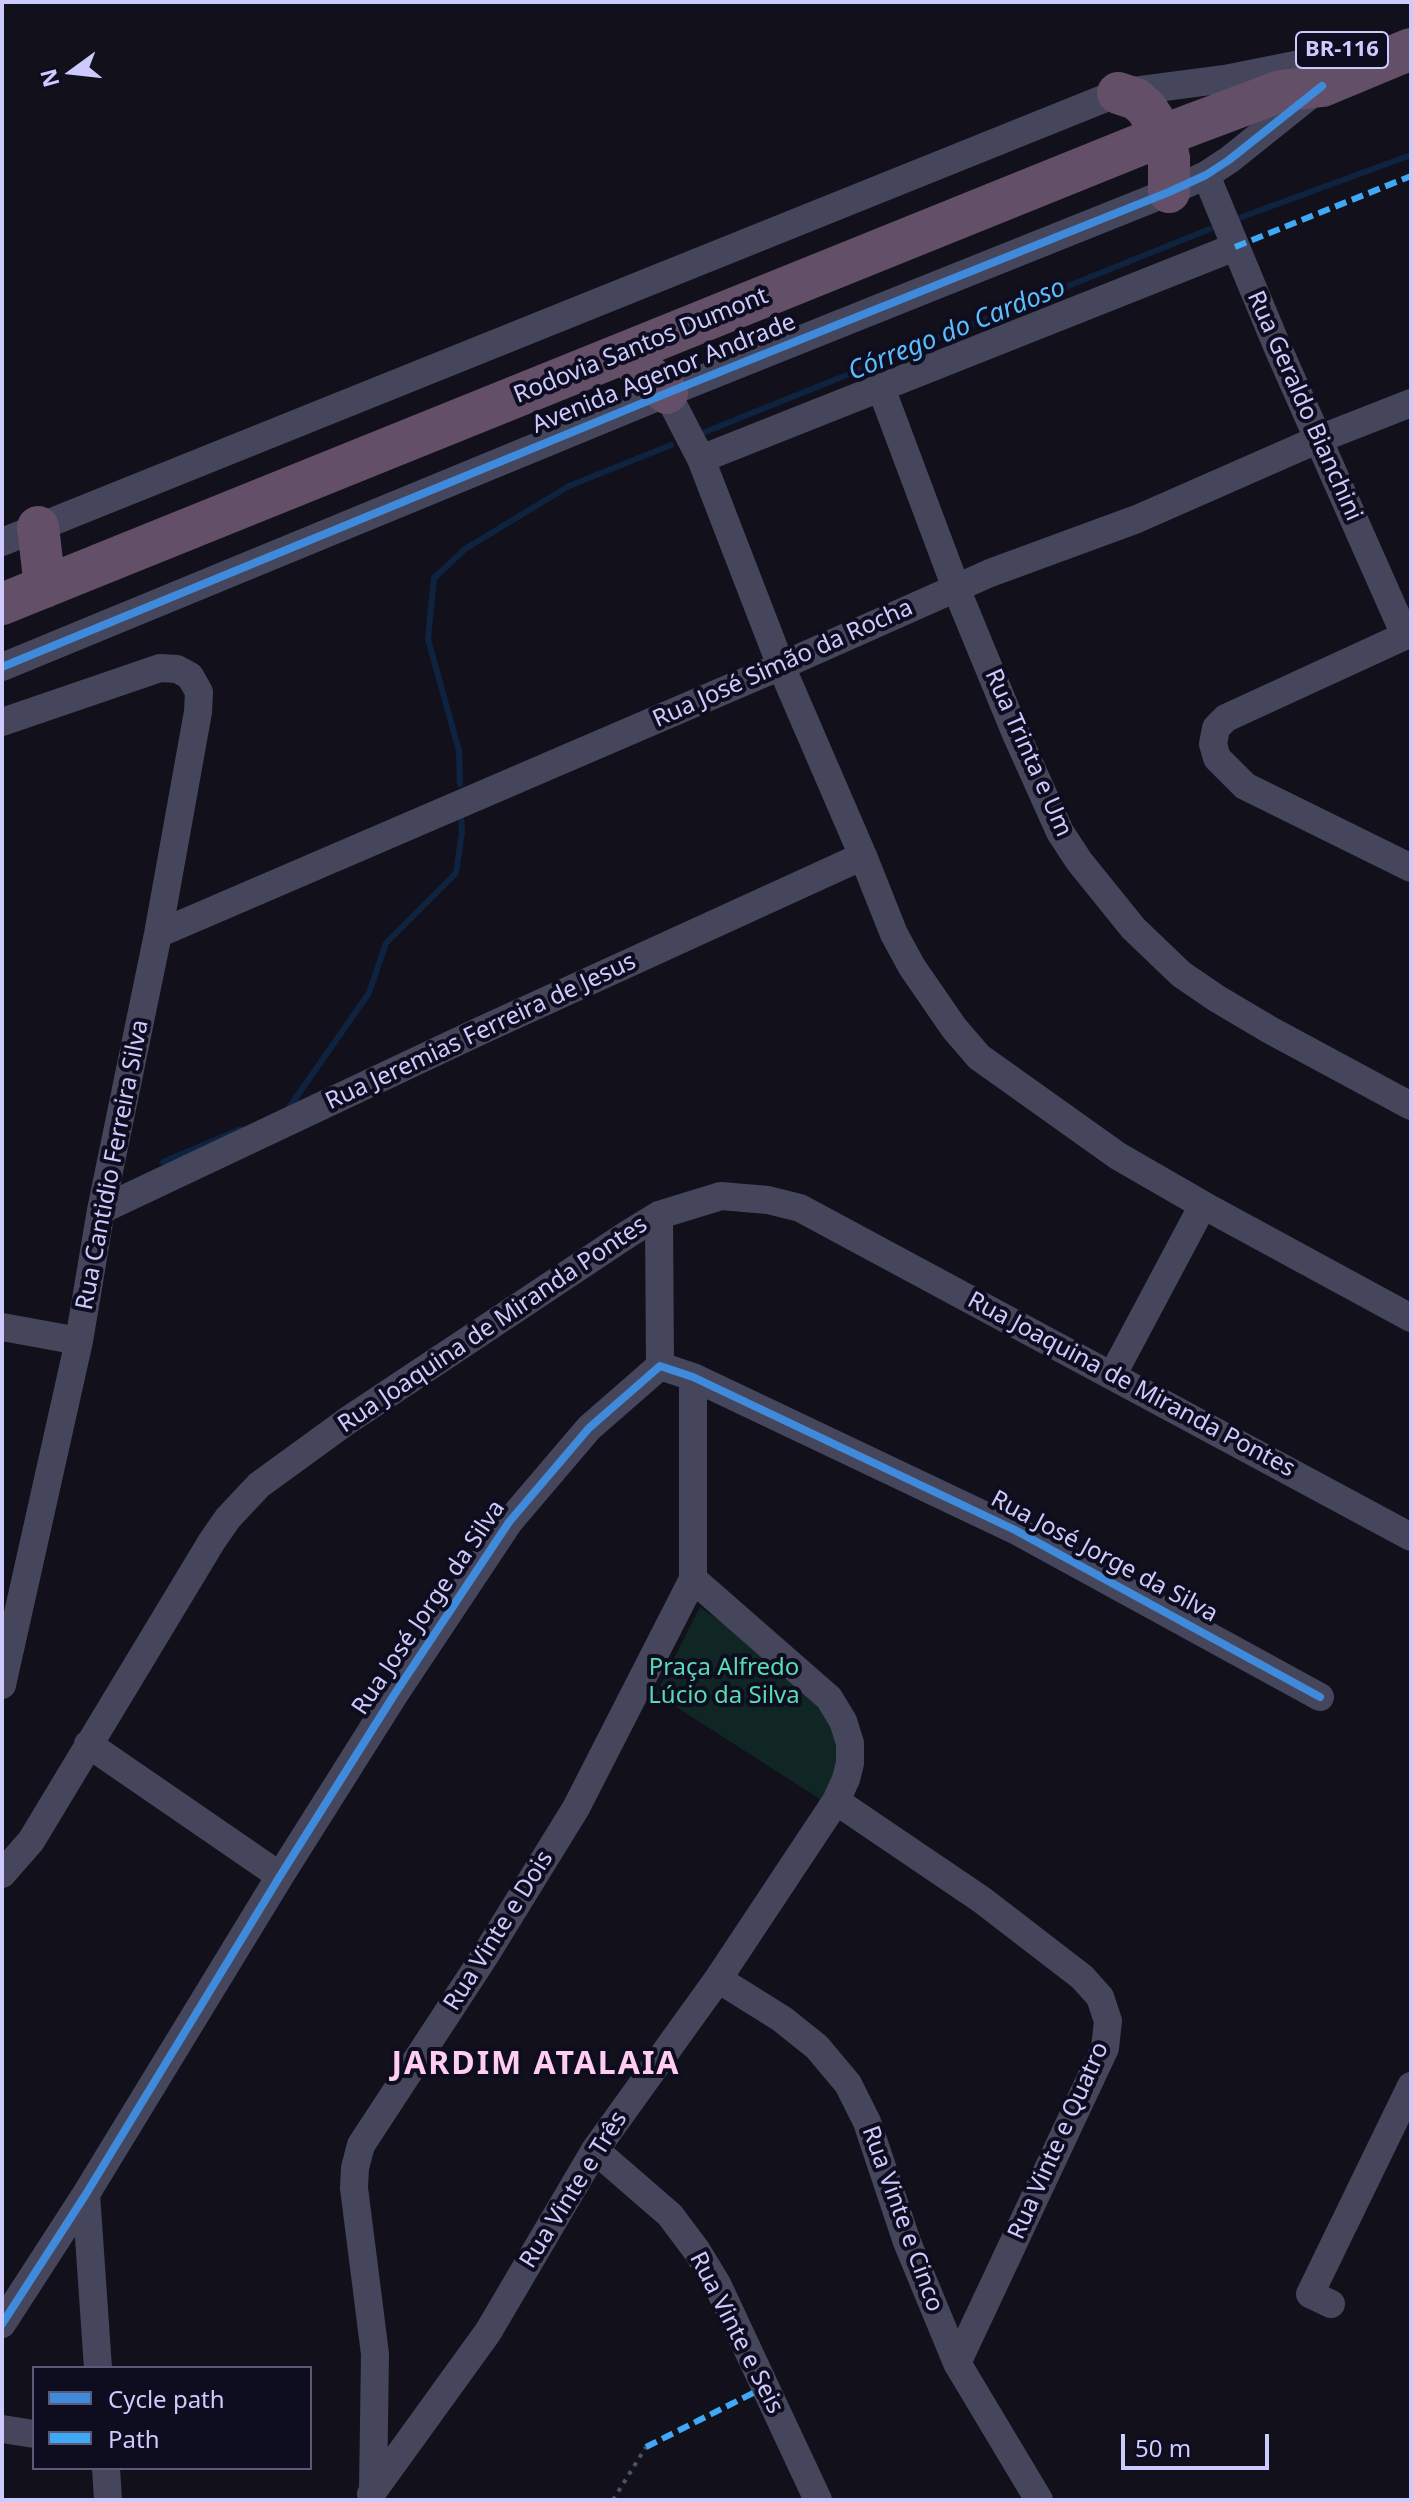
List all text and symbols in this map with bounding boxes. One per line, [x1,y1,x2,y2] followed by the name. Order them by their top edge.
[32,32,112,112] north arrow
[1296,32,1388,68] road number: BR-116
[32,66,66,91] text: N
[844,272,1070,388] water label: Córrego do Cardoso
[510,282,772,410] street label: Rodovia Santos Dumont
[1240,287,1368,525] street label: Rua Geraldo Bianchini
[528,308,800,440] street label: Avenida Agenor Andrade
[649,594,917,734] street label: Rua José Simão da Rocha
[978,665,1078,841] street label: Rua Trinta e Um
[321,947,641,1117] street label: Rua Jeremias Ferreira de Jesus
[71,1018,155,1312] street label: Rua Cantidio Ferreira Silva
[333,1211,653,1439] street label: Rua Joaquina de Miranda Pontes
[962,1286,1300,1484] street label: Rua Joaquina de Miranda Pontes
[986,1485,1222,1629] street label: Rua José Jorge da Silva
[346,1495,512,1721] street label: Rua José Jorge da Silva
[648,1654,800,1710] park label: Praça Alfredo Lúcio da Silva
[438,1846,560,2016] street label: Rua Vinte e Dois
[1003,2038,1115,2244] street label: Rua Vinte e Quatro
[392,2046,680,2084] district label: JARDIM ATALAIA
[514,2106,634,2274] street label: Rua Vinte e Três
[855,2122,949,2316] street label: Rua Vinte e Cinco
[683,2247,789,2419] street label: Rua Vinte e Seis
[32,2366,312,2470] legend
[108,2382,225,2415] text: Cycle path
[1125,2418,1273,2468] scale bar
[108,2422,159,2455] text: Path
[1135,2431,1191,2464] text: 50 m

